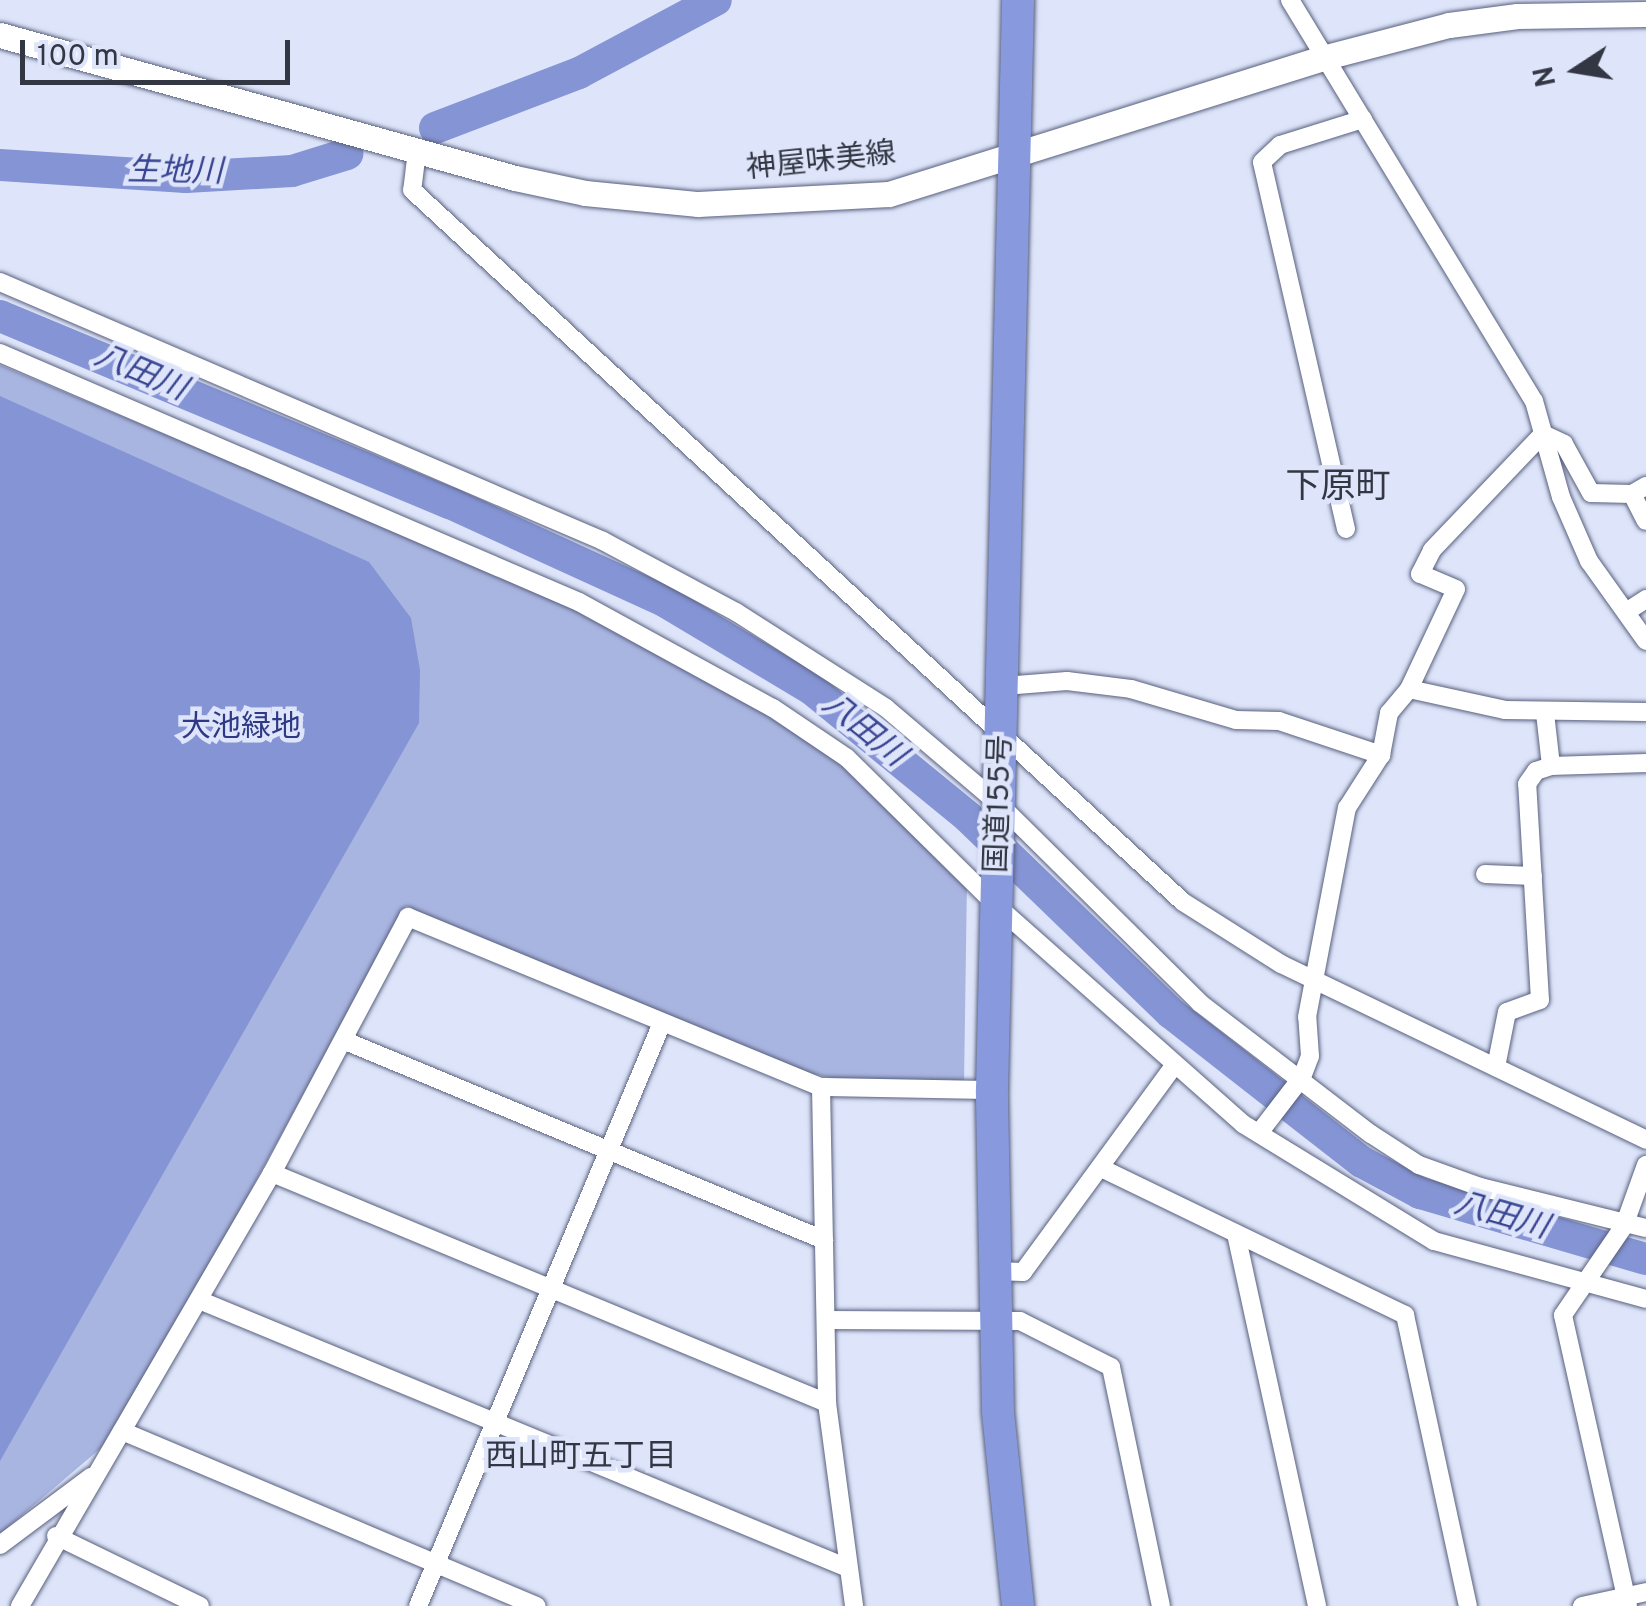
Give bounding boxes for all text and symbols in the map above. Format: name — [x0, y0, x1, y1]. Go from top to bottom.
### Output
scale bar — [25, 20, 295, 82]
north arrow — [1526, 20, 1626, 120]
text: 100 m — [37, 39, 119, 76]
text: N — [1527, 63, 1566, 90]
street label: 神屋味美線 — [745, 137, 897, 189]
water label: 生地川 — [127, 153, 223, 193]
water label: 八田川 — [88, 338, 192, 410]
district label: 下原町 — [1286, 467, 1390, 509]
water label: 八田川 — [814, 686, 912, 776]
park label: 大池緑地 — [181, 711, 301, 747]
street label: 国道155号 — [981, 734, 1021, 874]
water label: 八田川 — [1450, 1185, 1552, 1249]
district label: 西山町五丁目 — [485, 1439, 677, 1477]

